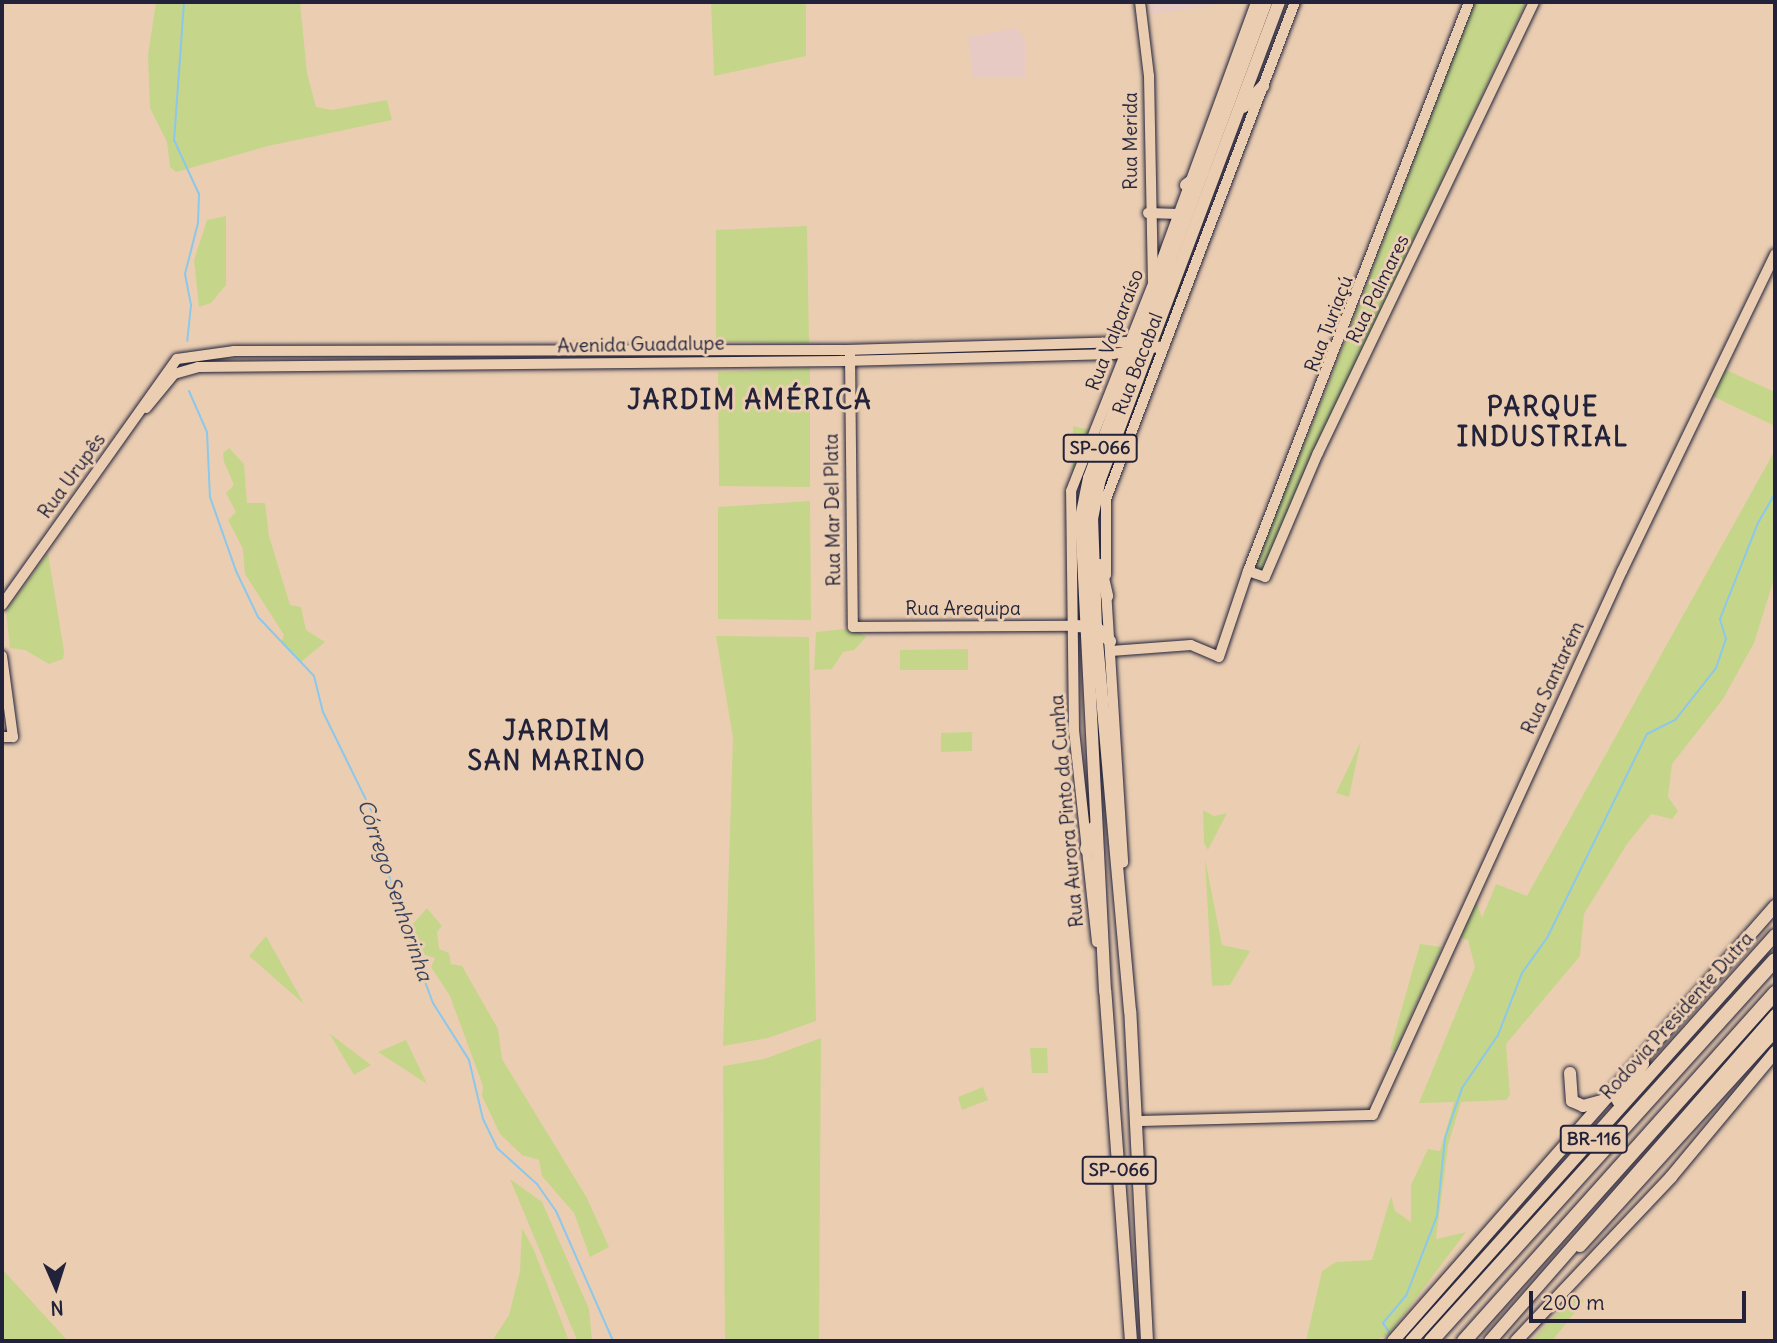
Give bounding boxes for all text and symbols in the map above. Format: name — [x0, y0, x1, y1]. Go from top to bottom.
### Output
street label: Rua Merida — [1120, 92, 1142, 190]
street label: Rua Palmares — [1342, 231, 1414, 347]
street label: Rua Valparaíso — [1081, 266, 1149, 394]
street label: Rua Turiaçú — [1300, 272, 1358, 376]
street label: Rua Bacabal — [1108, 310, 1168, 418]
street label: Avenida Guadalupe — [557, 332, 725, 358]
district label: JARDIM AMÉRICA — [629, 384, 871, 416]
district label: PARQUE INDUSTRIAL — [1458, 391, 1628, 452]
street label: Rua Urupês — [33, 429, 111, 523]
street label: Rua Mar Del Plata — [820, 433, 846, 587]
road number: SP-066 — [1062, 434, 1138, 462]
street label: Rua Arequipa — [905, 598, 1021, 620]
street label: Rua Santarém — [1517, 618, 1589, 738]
street label: Rua Aurora Pinto da Cunha — [1045, 694, 1089, 928]
district label: JARDIM SAN MARINO — [469, 715, 645, 776]
water label: Córrego Senhorinha — [352, 796, 438, 984]
street label: Rodovia Presidente Dutra — [1596, 928, 1758, 1104]
road number: BR-116 — [1559, 1124, 1629, 1154]
road number: SP-066 — [1080, 1156, 1158, 1184]
north arrow — [21, 1252, 91, 1322]
scale bar — [1532, 1276, 1749, 1320]
text: 200 m — [1542, 1289, 1605, 1316]
text: N — [50, 1296, 64, 1320]

